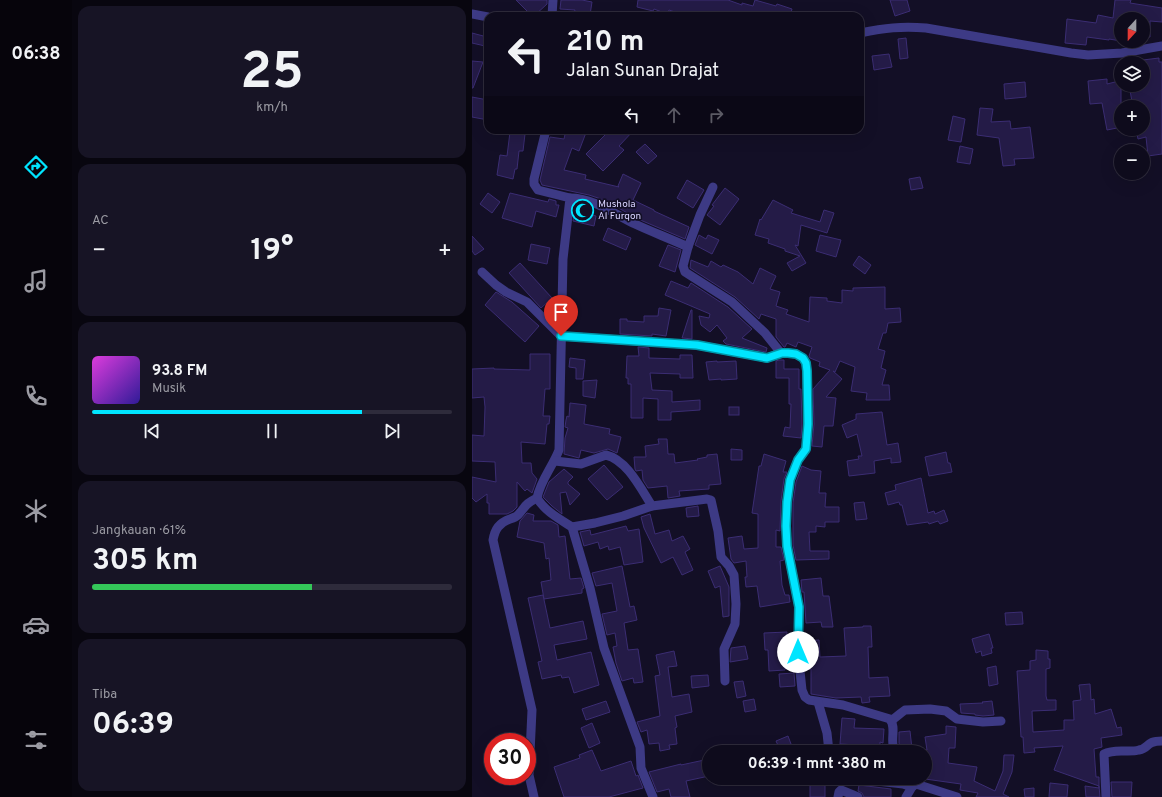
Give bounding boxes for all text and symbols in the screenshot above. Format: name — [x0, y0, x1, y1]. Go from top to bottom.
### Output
north arrow — [1114, 12, 1150, 48]
map controls — [1114, 12, 1150, 180]
text: 210 m — [566, 25, 644, 61]
icon: left — [500, 28, 552, 80]
text: 25 — [240, 41, 304, 107]
text: 06:38 — [11, 43, 61, 66]
button: layers — [1114, 56, 1150, 92]
text: Jalan Sunan Drajat — [566, 60, 719, 83]
text: km/h — [256, 100, 288, 116]
button: + — [1114, 100, 1150, 136]
icon: left — [621, 104, 643, 126]
icon: ahead — [663, 104, 685, 126]
icon: right — [705, 104, 727, 126]
button: − — [1114, 144, 1150, 180]
icon: directions — [22, 153, 50, 181]
mosque icon: Mushola Al Furqon — [569, 197, 595, 223]
place label: Mushola Al Furqon — [598, 198, 641, 223]
text: AC — [92, 213, 109, 229]
text: 19° — [251, 233, 293, 270]
text: − — [92, 238, 106, 265]
text: + — [438, 238, 452, 265]
icon: music — [22, 267, 50, 295]
pin — [544, 295, 578, 336]
icon: arrive — [550, 301, 572, 323]
text: 93.8 FM — [152, 362, 207, 381]
text: Musik — [152, 381, 186, 397]
icon: phone — [22, 382, 50, 410]
icon: previous — [141, 420, 163, 442]
icon: pause — [261, 420, 283, 442]
icon: next — [381, 420, 403, 442]
icon: climate — [22, 497, 50, 525]
text: Jangkauan · 61% — [92, 523, 186, 539]
text: 305 km — [92, 543, 198, 580]
icon: car — [22, 611, 50, 639]
position arrow — [777, 631, 819, 673]
text: Tiba — [92, 687, 117, 703]
text: 06:39 — [92, 707, 174, 744]
icon: filters — [22, 726, 50, 754]
speed limit sign: 30 — [484, 733, 536, 785]
text: 06:39 · 1 mnt · 380 m — [748, 755, 886, 774]

